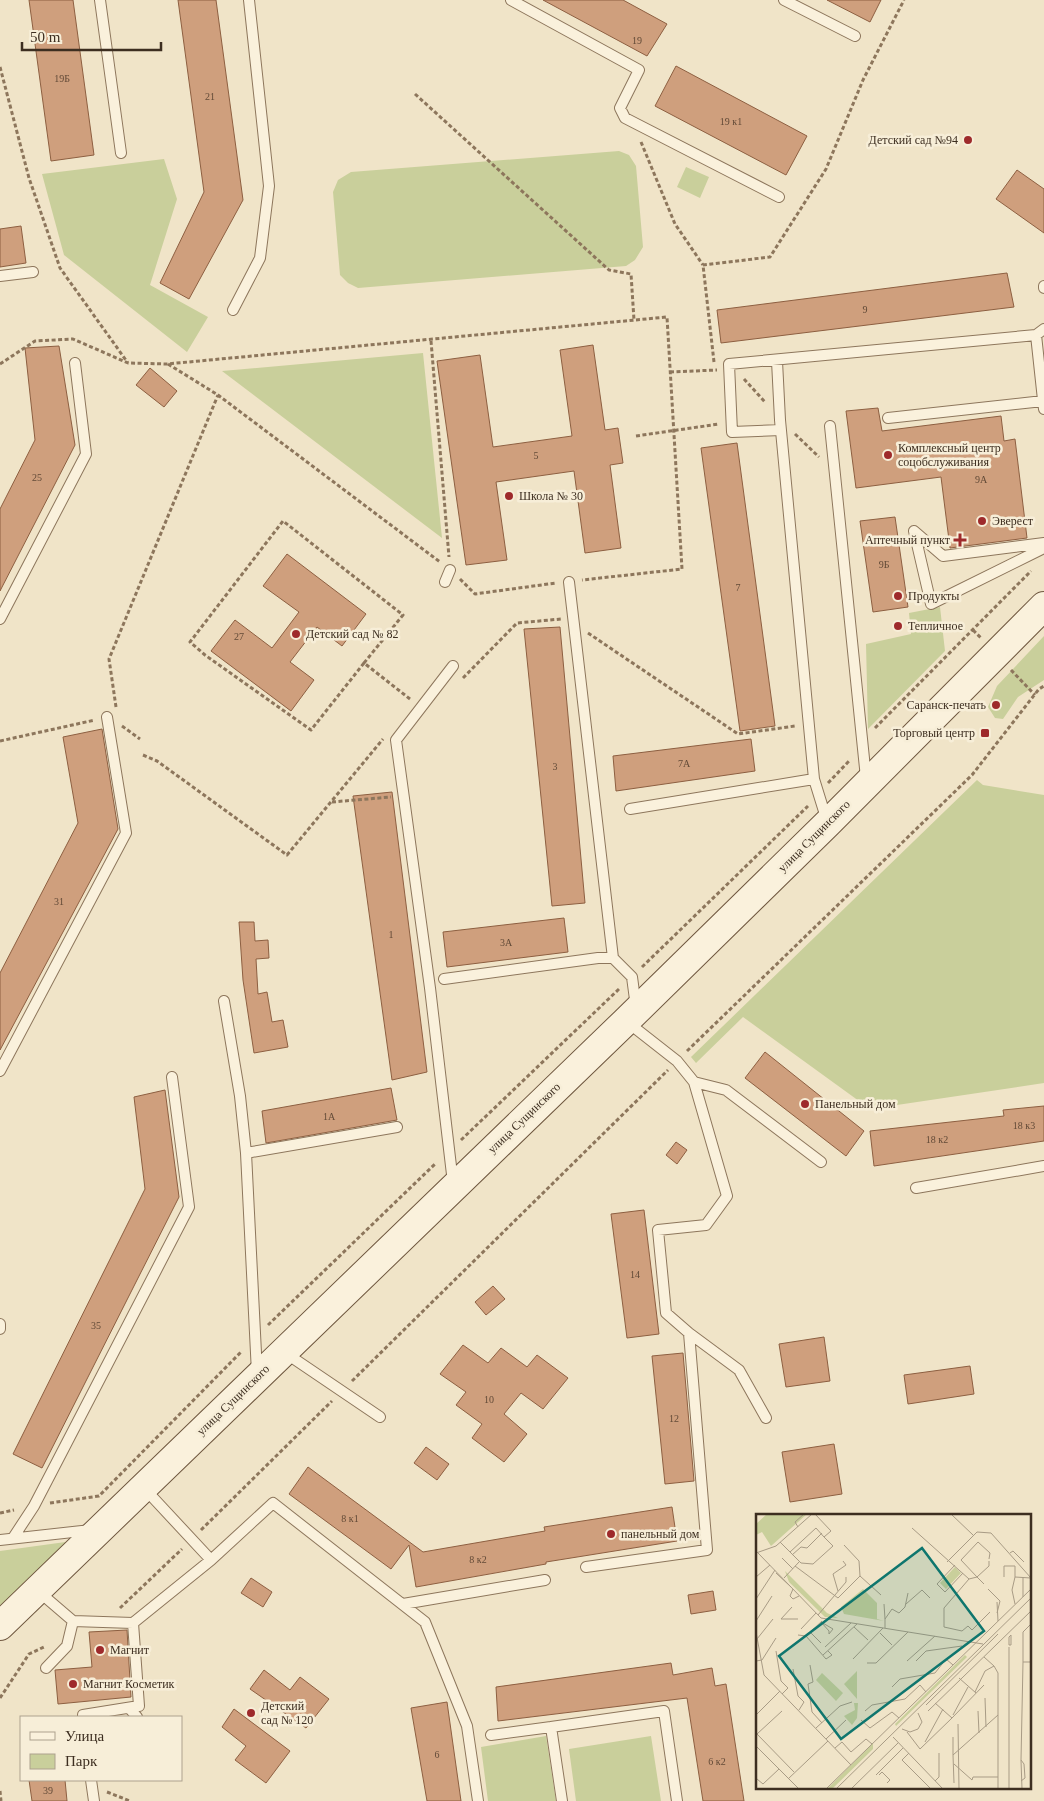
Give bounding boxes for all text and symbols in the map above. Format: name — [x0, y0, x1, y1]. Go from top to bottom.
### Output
scale bar — [22, 20, 161, 52]
text: 50 m — [30, 29, 61, 45]
house number: 19 — [632, 35, 642, 46]
house number: 19Б — [54, 73, 70, 84]
house number: 21 — [205, 91, 215, 102]
house number: 19 к1 — [720, 116, 742, 127]
place label: Детский сад №94 — [869, 133, 958, 147]
marker: Детский сад №94 — [962, 134, 974, 146]
house number: 9 — [863, 304, 868, 315]
place label: Комплексный центр соцобслуживания — [898, 441, 1001, 469]
marker: Комплексный центр соцобслуживания — [882, 449, 894, 461]
house number: 5 — [534, 450, 539, 461]
house number: 25 — [32, 472, 42, 483]
house number: 9А — [975, 474, 988, 485]
place label: Школа № 30 — [519, 489, 583, 503]
marker: Школа № 30 — [503, 490, 515, 502]
place label: Эверест — [992, 514, 1034, 528]
marker: Эверест — [976, 515, 988, 527]
place label: Аптечный пункт — [865, 533, 951, 547]
marker: Аптечный пункт — [954, 534, 966, 546]
house number: 9Б — [879, 559, 890, 570]
house number: 7 — [736, 582, 741, 593]
place label: Продукты — [908, 589, 959, 603]
marker: Продукты — [892, 590, 904, 602]
place label: Тепличное — [908, 619, 963, 633]
marker: Тепличное — [892, 620, 904, 632]
place label: Детский сад № 82 — [306, 627, 398, 641]
marker: Детский сад № 82 — [290, 628, 302, 640]
house number: 27 — [234, 631, 244, 642]
place label: Саранск-печать — [907, 698, 987, 712]
marker: Саранск-печать — [990, 699, 1002, 711]
place label: Торговый центр — [893, 726, 975, 740]
marker: Торговый центр — [979, 727, 991, 739]
house number: 7А — [678, 758, 691, 769]
house number: 3 — [553, 761, 558, 772]
street label: улица Сущинского — [775, 797, 853, 875]
house number: 31 — [54, 896, 64, 907]
house number: 1 — [389, 929, 394, 940]
house number: 3А — [500, 937, 513, 948]
street label: улица Сущинского — [485, 1080, 563, 1156]
place label: Панельный дом — [815, 1097, 896, 1111]
marker: Панельный дом — [799, 1098, 811, 1110]
house number: 1А — [323, 1111, 336, 1122]
house number: 18 к3 — [1013, 1120, 1035, 1131]
house number: 18 к2 — [926, 1134, 948, 1145]
house number: 14 — [630, 1269, 640, 1280]
house number: 35 — [91, 1320, 101, 1331]
street label: улица Сущинского — [194, 1362, 272, 1438]
house number: 10 — [484, 1394, 494, 1405]
house number: 12 — [669, 1413, 679, 1424]
house number: 8 к1 — [341, 1513, 359, 1524]
inset map — [756, 1514, 1032, 1788]
place label: панельный дом — [621, 1527, 700, 1541]
marker: панельный дом — [605, 1528, 617, 1540]
house number: 8 к2 — [469, 1554, 487, 1565]
place label: Магнит — [110, 1643, 150, 1657]
marker: Магнит — [94, 1644, 106, 1656]
place label: Магнит Косметик — [83, 1677, 175, 1691]
marker: Магнит Косметик — [67, 1678, 79, 1690]
place label: Детский сад № 120 — [261, 1699, 313, 1727]
marker: Детский сад № 120 — [245, 1707, 257, 1719]
legend — [20, 1716, 182, 1781]
text: Улица — [65, 1728, 104, 1744]
house number: 6 — [435, 1749, 440, 1760]
text: Парк — [65, 1753, 98, 1769]
house number: 6 к2 — [708, 1756, 726, 1767]
house number: 39 — [43, 1785, 53, 1796]

